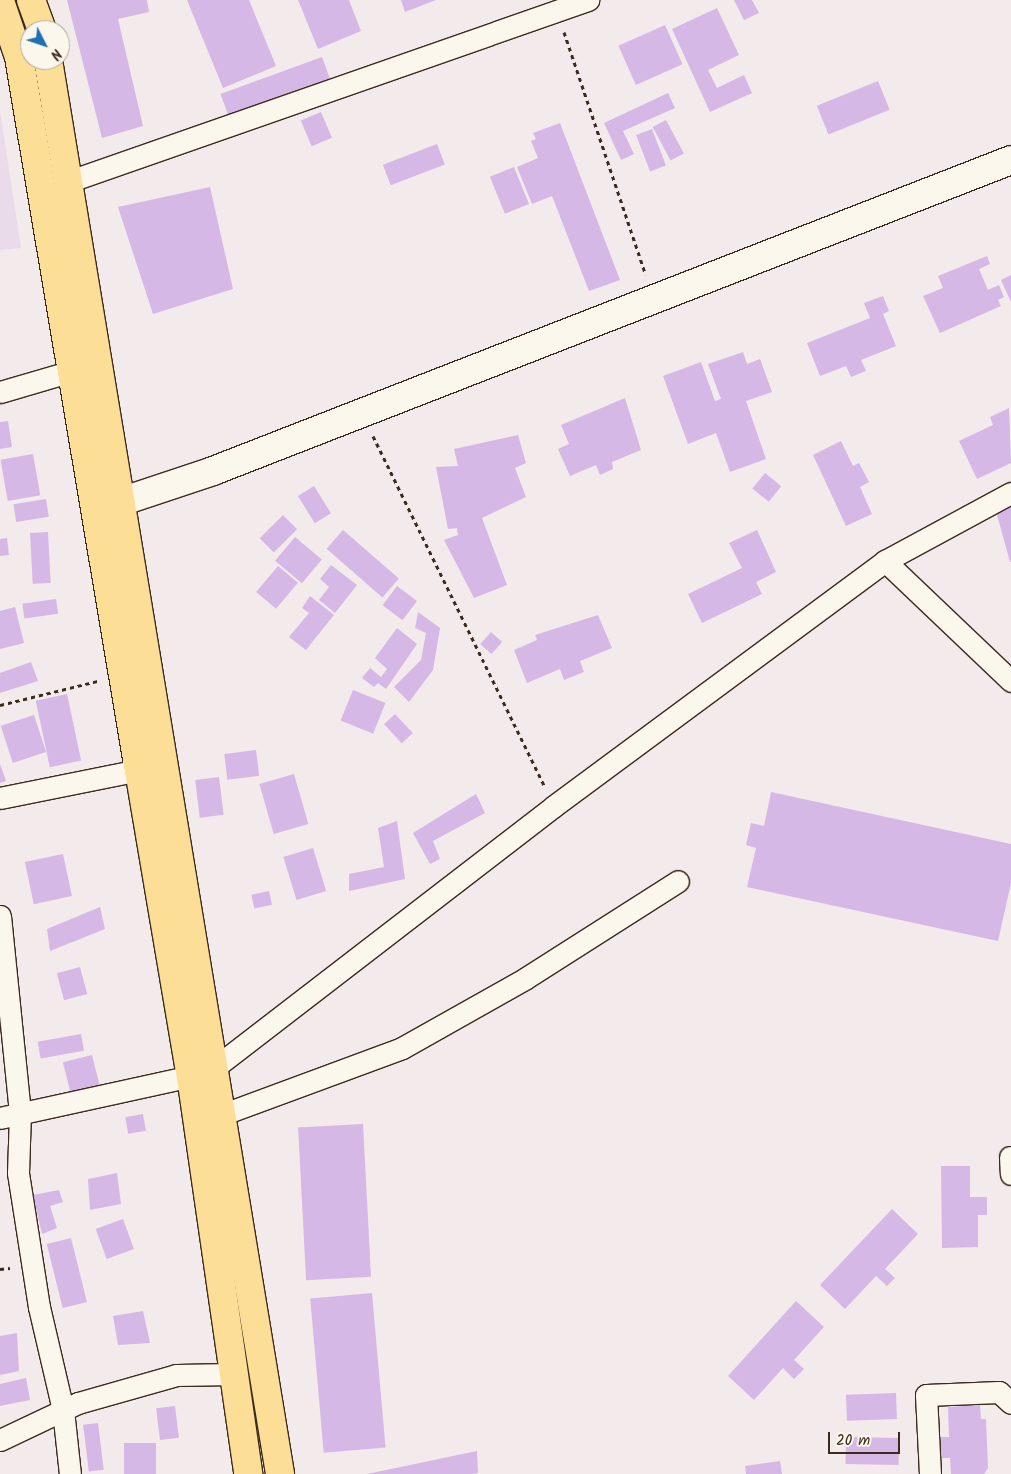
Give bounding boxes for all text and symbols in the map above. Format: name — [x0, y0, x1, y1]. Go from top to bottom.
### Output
north arrow — [20, 20, 70, 70]
text: N — [44, 44, 67, 65]
scale bar — [831, 1422, 904, 1454]
text: 20 m — [836, 1429, 870, 1453]

